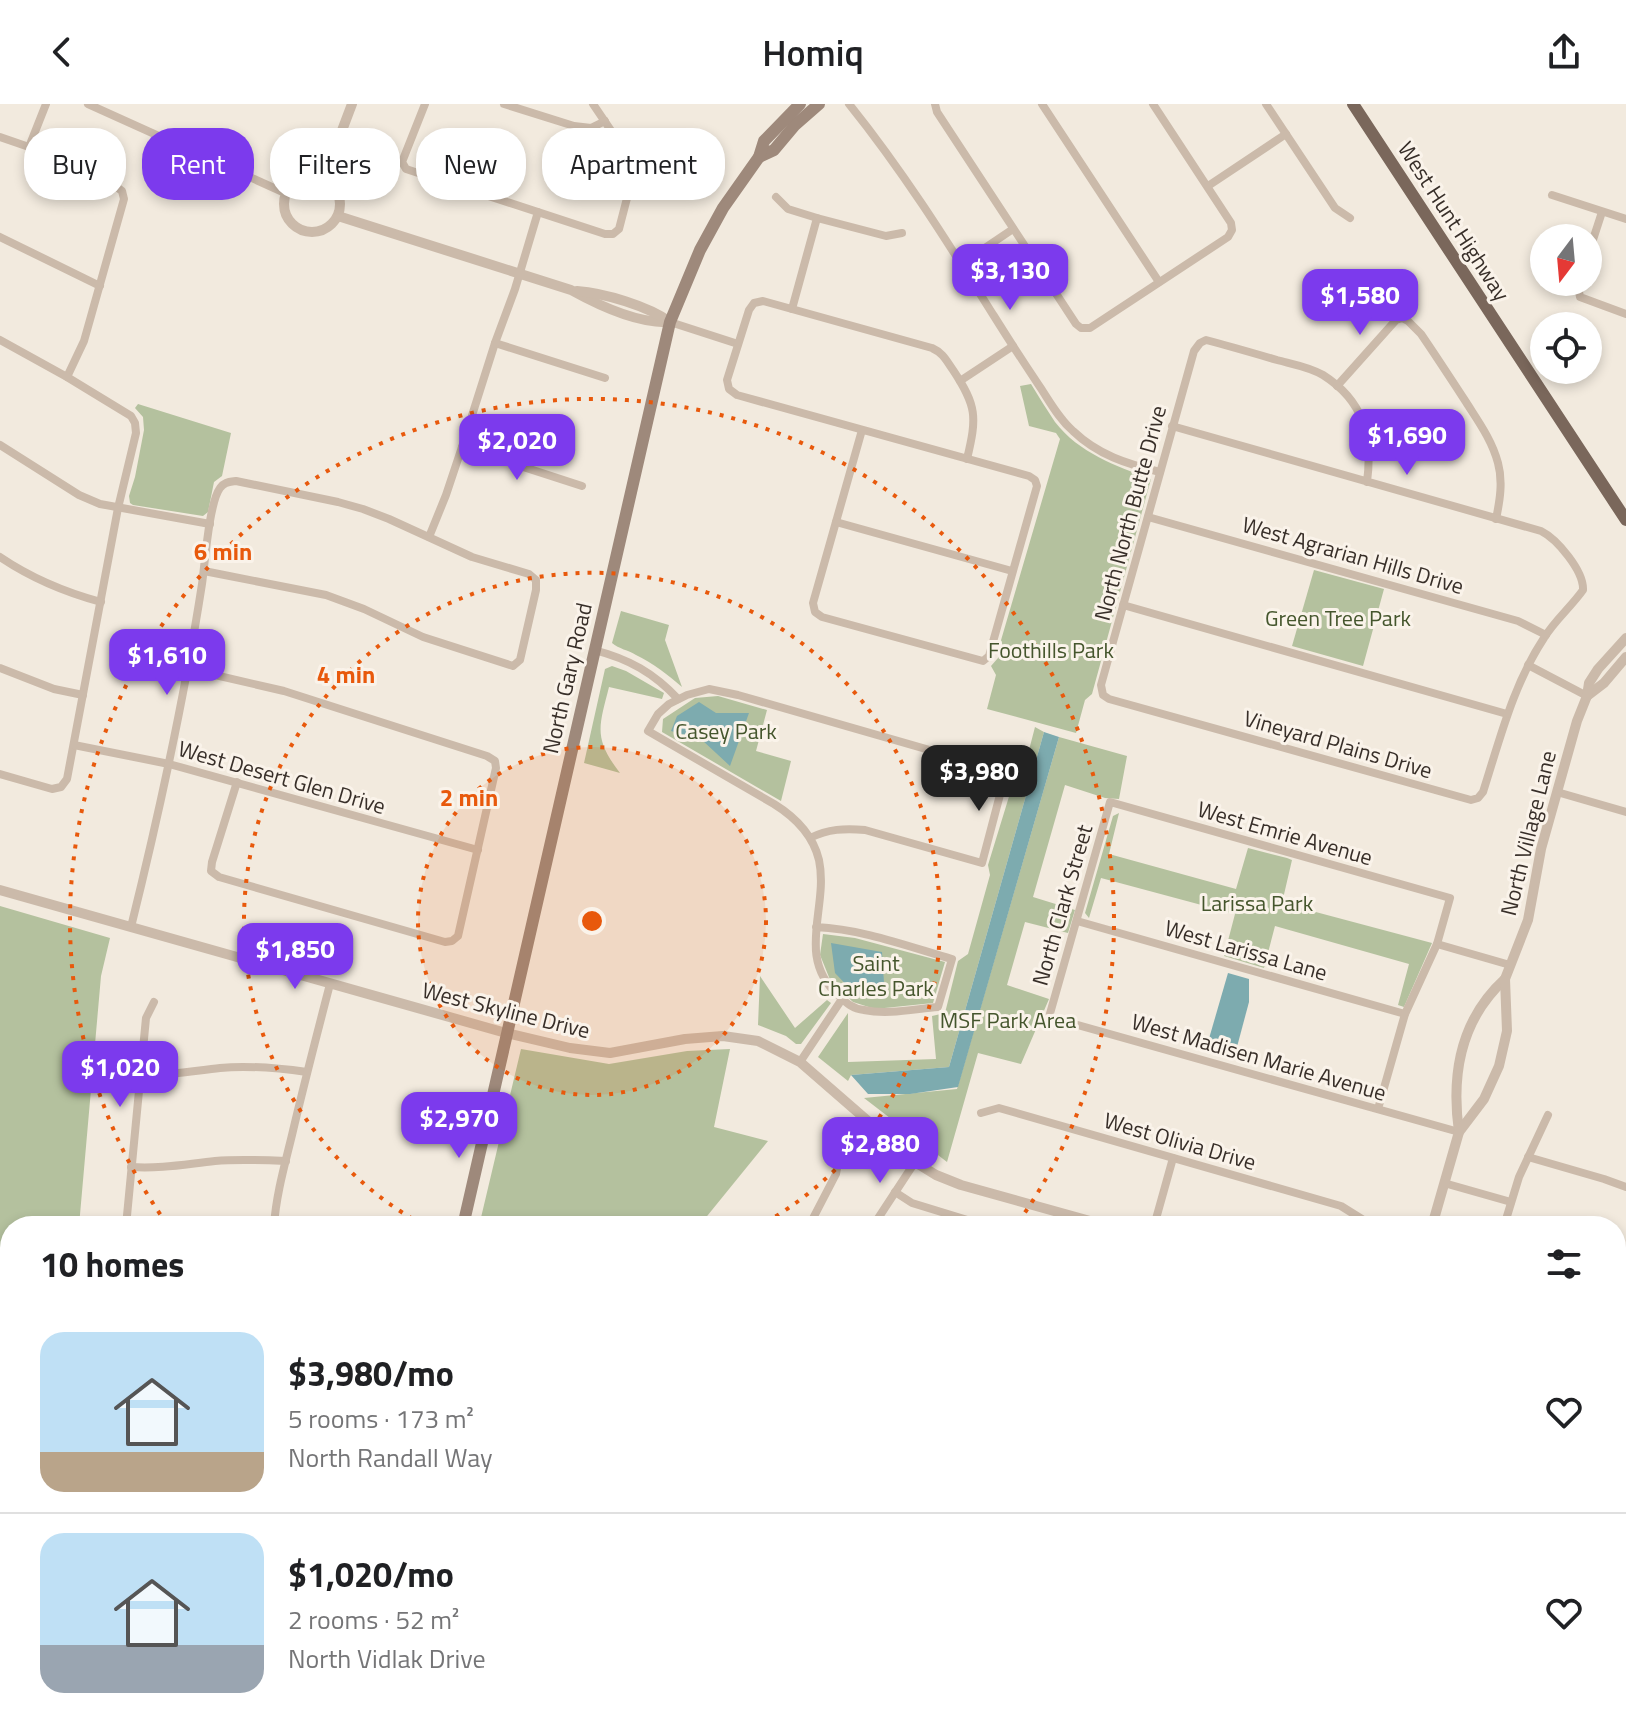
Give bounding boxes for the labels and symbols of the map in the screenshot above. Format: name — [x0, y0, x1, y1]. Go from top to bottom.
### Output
street label: West Hunt Highway — [1389, 134, 1519, 308]
north arrow — [1530, 224, 1602, 296]
pin: $3,130 — [945, 244, 1075, 312]
pin: $1,580 — [1295, 269, 1425, 337]
street label: North North Butte Drive — [1085, 402, 1175, 624]
pin: $1,690 — [1342, 409, 1472, 477]
pin: $2,020 — [452, 414, 582, 482]
street label: West Agrarian Hills Drive — [1238, 507, 1468, 603]
text: 6 min — [194, 533, 252, 569]
street label: North Gary Road — [533, 599, 601, 757]
park label: Green Tree Park — [1265, 601, 1411, 635]
pin: $1,610 — [102, 629, 232, 697]
park label: Foothills Park — [988, 633, 1114, 667]
text: 4 min — [317, 656, 375, 692]
street label: Vineyard Plains Drive — [1240, 701, 1436, 787]
park label: Casey Park — [675, 714, 777, 748]
street label: West Desert Glen Drive — [174, 731, 390, 823]
pin: $3,980 — [914, 745, 1044, 813]
street label: North Village Lane — [1491, 747, 1565, 919]
text: 2 min — [440, 779, 498, 815]
street label: West Emrie Avenue — [1193, 792, 1377, 874]
street label: North Clark Street — [1023, 820, 1101, 990]
park label: Larissa Park — [1201, 886, 1314, 920]
centre of rings — [578, 907, 606, 935]
street label: West Larissa Lane — [1161, 911, 1331, 989]
pin: $1,850 — [230, 923, 360, 991]
park label: Saint Charles Park — [818, 946, 934, 1005]
street label: West Skyline Drive — [419, 973, 593, 1047]
park label: MSF Park Area — [940, 1003, 1076, 1037]
street label: West Madisen Marie Avenue — [1128, 1004, 1390, 1110]
pin: $1,020 — [55, 1041, 185, 1109]
pin: $2,970 — [394, 1092, 524, 1160]
street label: West Olivia Drive — [1100, 1103, 1260, 1179]
pin: $2,880 — [815, 1117, 945, 1185]

